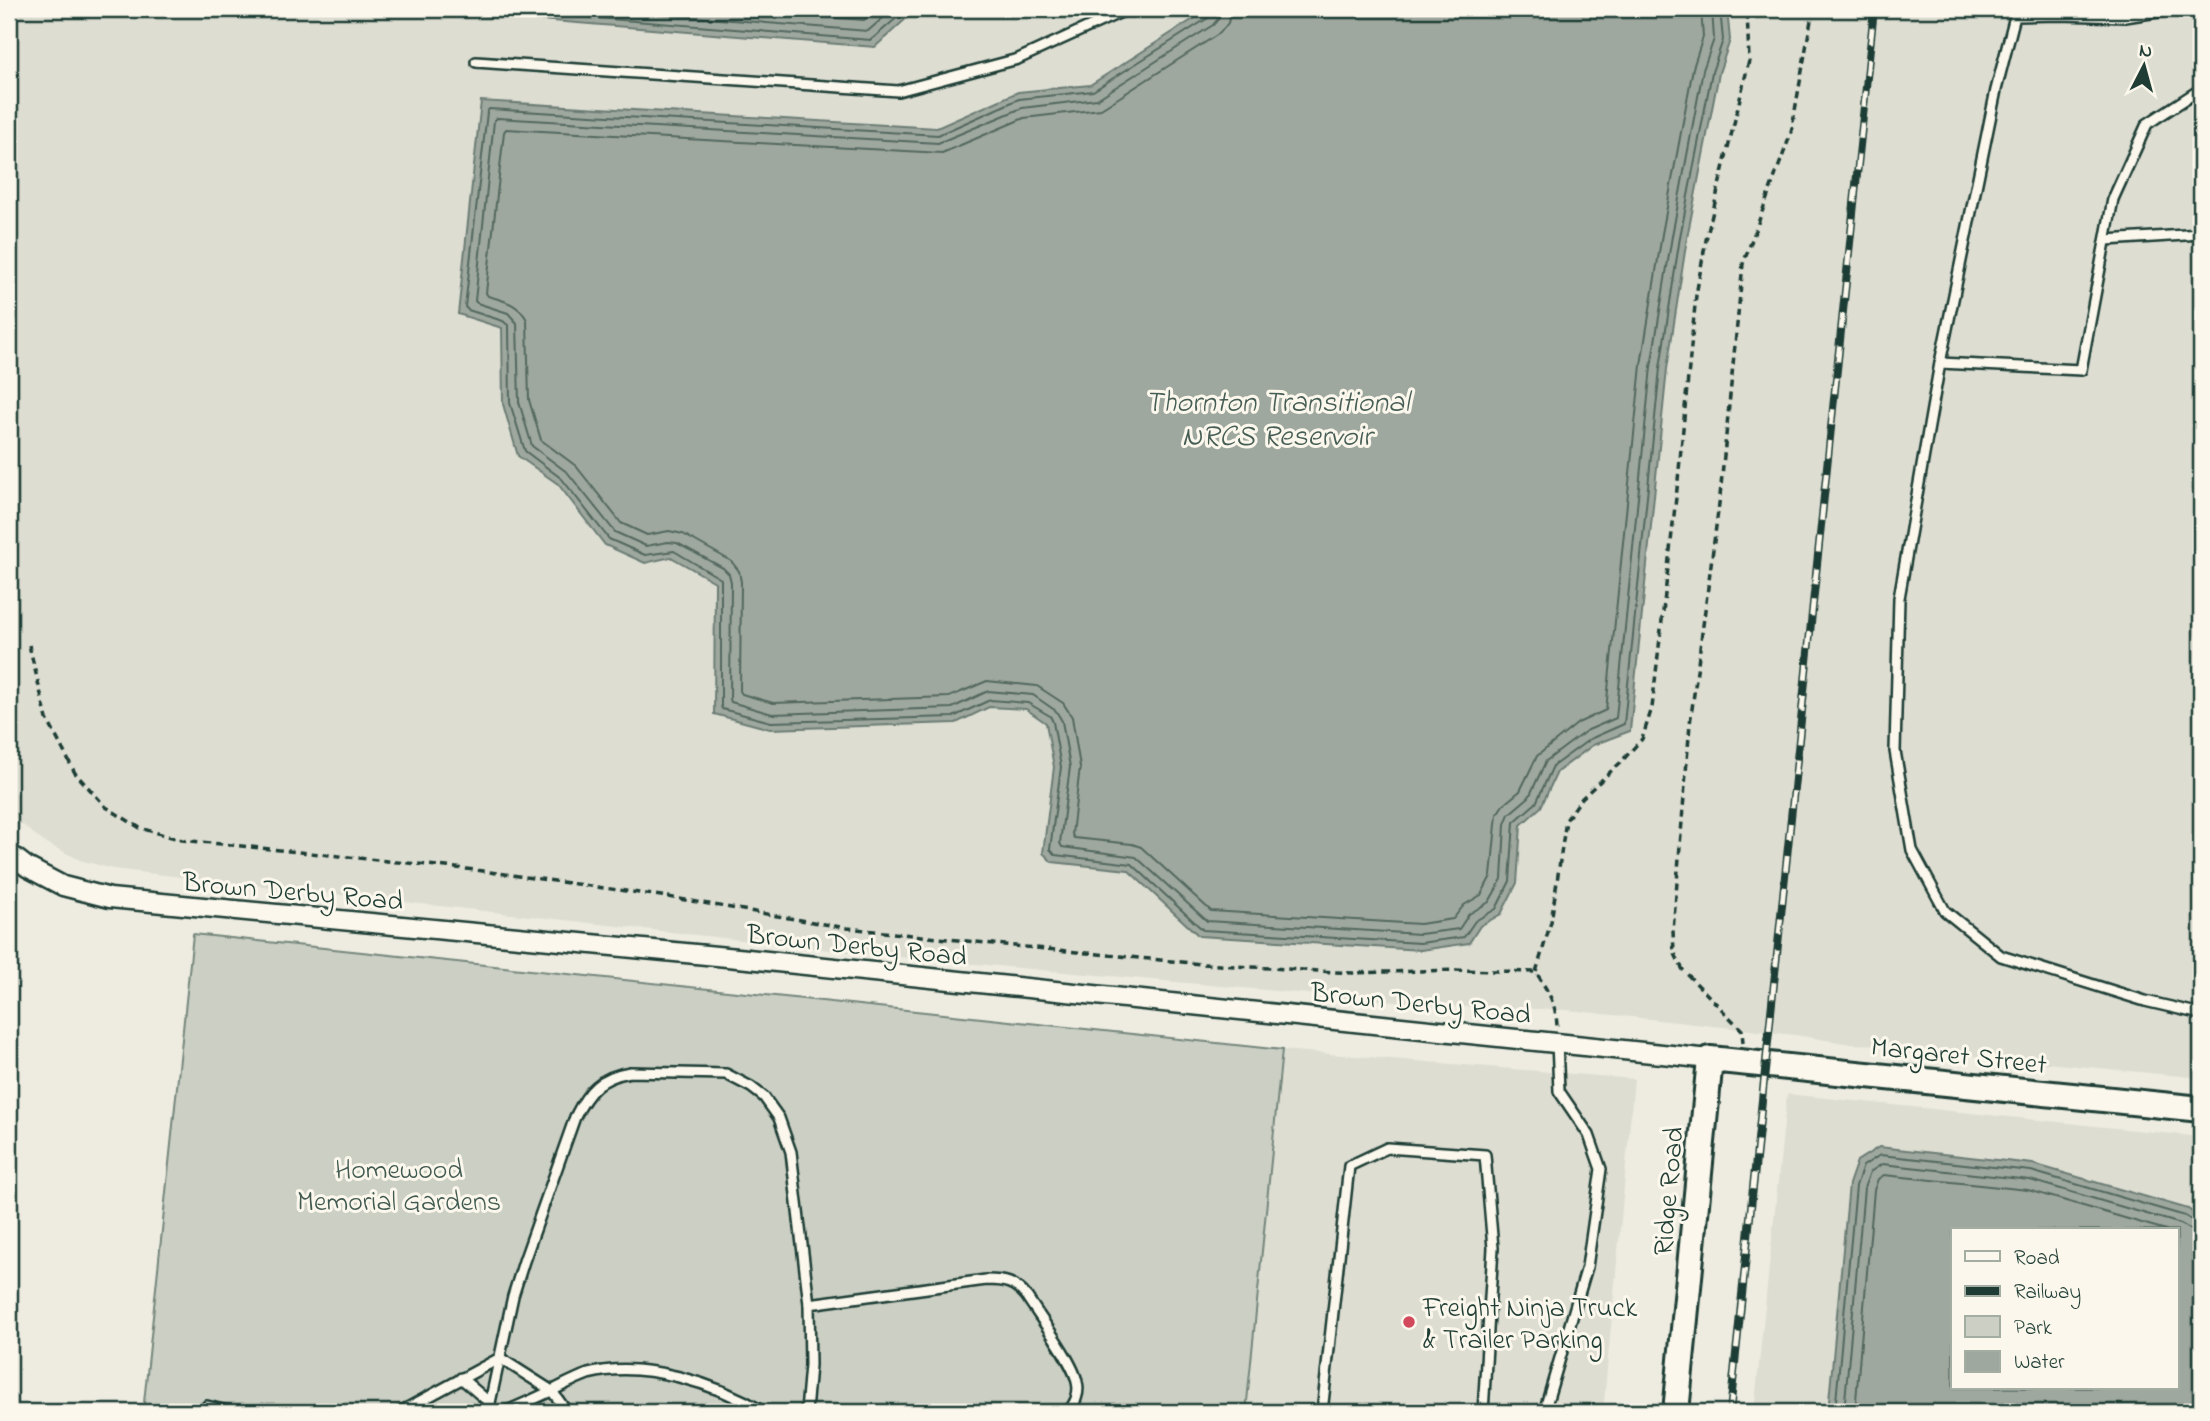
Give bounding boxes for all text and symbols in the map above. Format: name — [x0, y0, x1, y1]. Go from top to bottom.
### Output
north arrow — [2108, 32, 2178, 102]
text: N — [2138, 37, 2153, 66]
water label: Thornton Transitional NRCS Reservoir — [1145, 382, 1413, 460]
street label: Brown Derby Road — [180, 863, 405, 924]
street label: Brown Derby Road — [743, 915, 969, 979]
street label: Brown Derby Road — [1307, 973, 1533, 1037]
street label: Margaret Street — [1869, 1028, 2049, 1087]
street label: Ridge Road — [1644, 1125, 1697, 1258]
park label: Homewood Memorial Gardens — [297, 1151, 501, 1224]
legend — [1951, 1228, 2178, 1390]
text: Road — [2014, 1244, 2060, 1274]
text: Railway — [2014, 1278, 2081, 1310]
place label: Freight Ninja Truck & Trailer Parking — [1422, 1289, 1638, 1362]
marker: Freight Ninja Truck & Trailer Parking — [1401, 1314, 1417, 1330]
text: Park — [2014, 1314, 2053, 1344]
text: Water — [2014, 1348, 2065, 1378]

